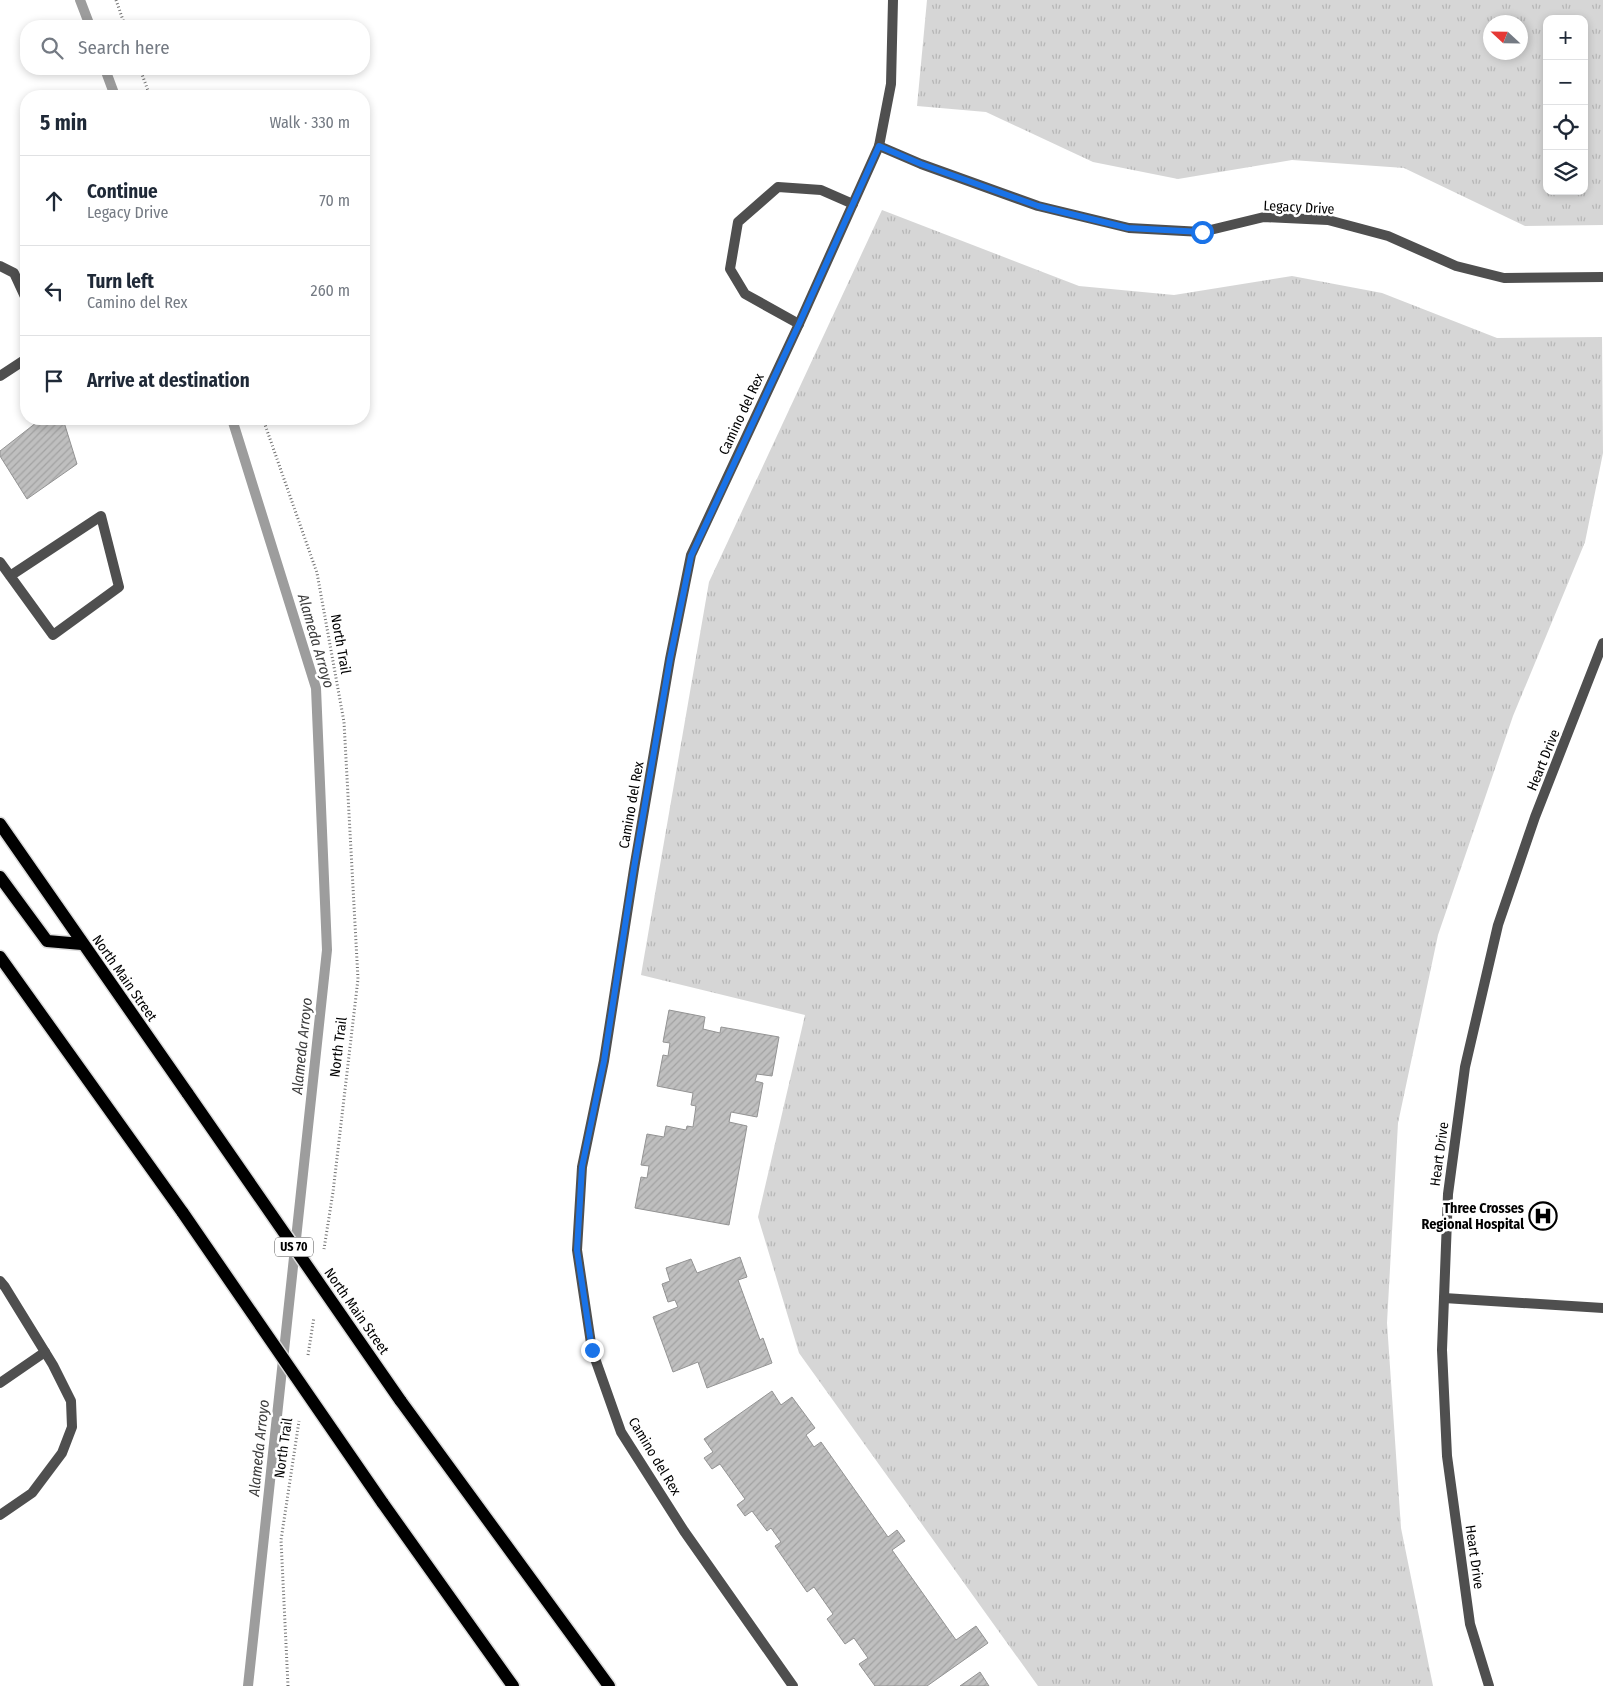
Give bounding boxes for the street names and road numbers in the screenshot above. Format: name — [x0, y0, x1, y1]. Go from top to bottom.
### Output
street label: Legacy Drive — [1263, 197, 1335, 218]
street label: Camino del Rex — [715, 370, 768, 458]
street label: North Trail — [327, 613, 354, 676]
street label: Heart Drive — [1523, 727, 1563, 793]
street label: Camino del Rex — [615, 759, 648, 850]
street label: North Main Street — [89, 932, 161, 1025]
street label: North Trail — [326, 1016, 351, 1078]
street label: Heart Drive — [1427, 1121, 1452, 1187]
road number: US 70 — [275, 1238, 313, 1256]
street label: North Main Street — [321, 1265, 393, 1358]
street label: Camino del Rex — [625, 1414, 685, 1499]
street label: North Trail — [271, 1417, 296, 1479]
street label: Heart Drive — [1462, 1524, 1487, 1590]

